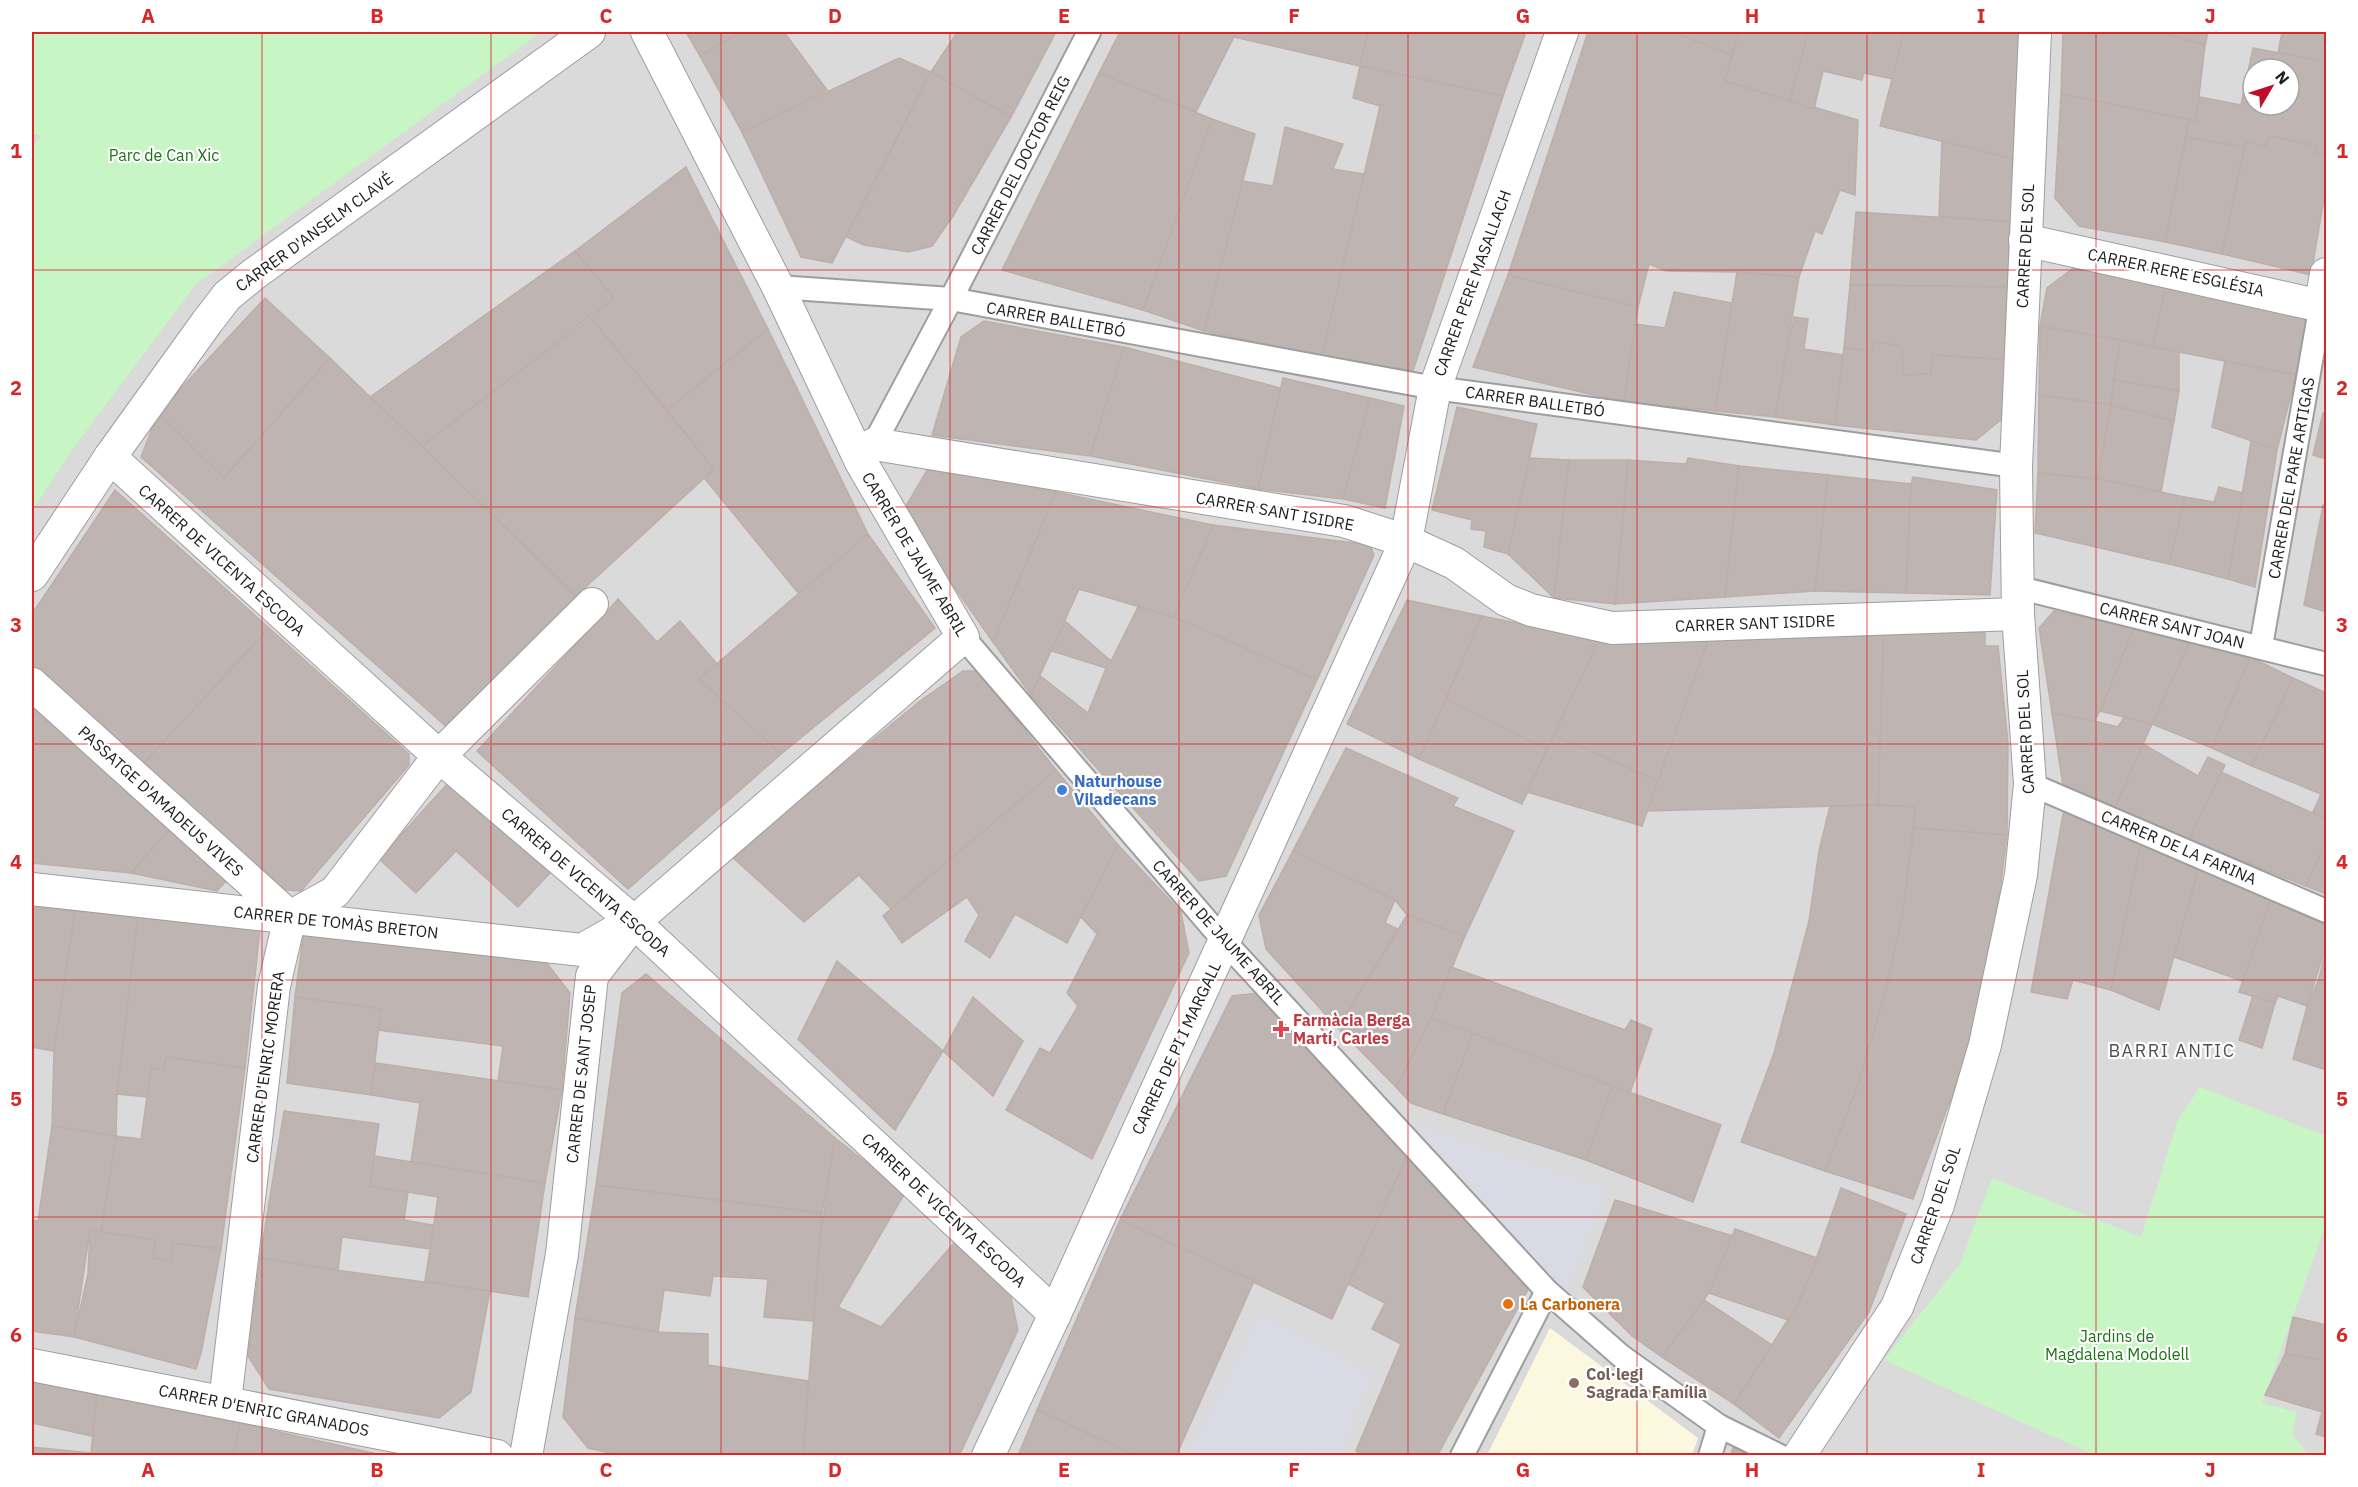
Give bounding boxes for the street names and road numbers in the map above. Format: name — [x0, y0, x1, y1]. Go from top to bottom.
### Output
street label: CARRER DEL DOCTOR REIG — [966, 72, 1074, 258]
street label: CARRER D'ANSELM CLAVÉ — [231, 167, 397, 296]
street label: CARRER DEL SOL — [2012, 183, 2038, 309]
street label: CARRER PERE MASALLACH — [1429, 187, 1515, 379]
street label: CARRER RERE ESGLÉSIA — [2086, 243, 2266, 300]
street label: CARRER BALLETBÓ — [985, 296, 1127, 341]
street label: CARRER DEL PARE ARTIGAS — [2263, 375, 2319, 581]
street label: CARRER BALLETBÓ — [1464, 380, 1606, 421]
street label: CARRER DE JAUME ABRIL — [858, 468, 972, 640]
street label: CARRER DE VICENTA ESCODA — [135, 480, 309, 640]
street label: CARRER SANT ISIDRE — [1194, 487, 1356, 535]
street label: CARRER SANT JOAN — [2097, 597, 2247, 653]
street label: CARRER SANT ISIDRE — [1675, 610, 1835, 636]
street label: CARRER DEL SOL — [2012, 669, 2038, 795]
street label: PASSATGE D'AMADEUS VIVES — [74, 721, 248, 881]
street label: CARRER DE VICENTA ESCODA — [497, 803, 675, 961]
street label: CARRER DE LA FARINA — [2098, 805, 2260, 889]
street label: CARRER DE JAUME ABRIL — [1149, 855, 1289, 1009]
street label: CARRER DE TOMÀS BRETON — [233, 900, 440, 943]
street label: CARRER DE PI I MARGALL — [1127, 958, 1225, 1138]
street label: CARRER D'ENRIC MORERA — [242, 970, 288, 1164]
street label: CARRER DE SANT JOSEP — [562, 983, 600, 1164]
street label: CARRER DE VICENTA ESCODA — [858, 1129, 1030, 1291]
street label: CARRER DEL SOL — [1905, 1143, 1965, 1267]
street label: CARRER D'ENRIC GRANADOS — [157, 1380, 371, 1440]

